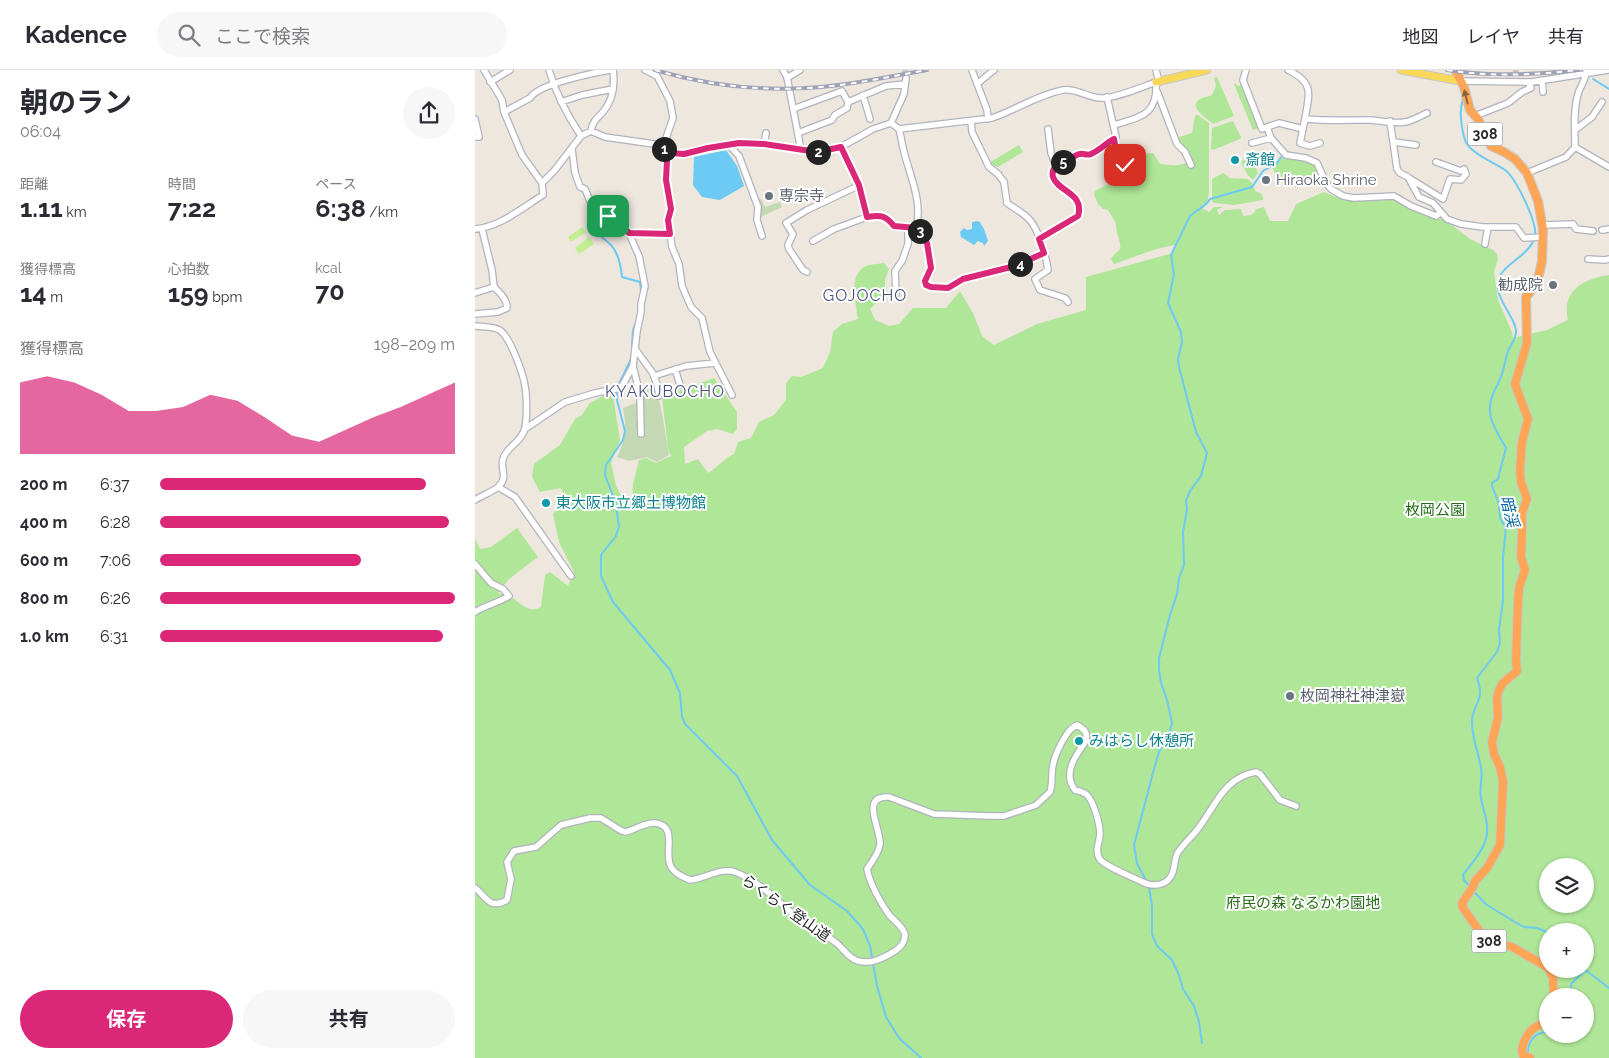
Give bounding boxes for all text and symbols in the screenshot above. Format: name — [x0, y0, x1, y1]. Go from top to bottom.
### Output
search box — [157, 12, 507, 57]
text: Kadence — [25, 20, 127, 49]
icon: search — [175, 21, 203, 49]
text: ここで検索 — [215, 25, 310, 47]
text: 地図 — [1403, 26, 1439, 47]
text: レイヤ — [1467, 26, 1520, 47]
text: 共有 — [1548, 26, 1584, 47]
text: 朝のラン — [20, 86, 132, 119]
button: share — [403, 87, 455, 139]
one-way arrow — [1462, 90, 1470, 105]
text: 06:04 — [20, 122, 61, 141]
road number: 308 — [1467, 122, 1503, 146]
pin: 1 — [651, 136, 677, 162]
pin: 2 — [805, 140, 831, 164]
text: 1 — [661, 141, 668, 157]
text: 2 — [815, 144, 822, 160]
pin — [1104, 144, 1146, 186]
pin: 5 — [1051, 150, 1075, 174]
icon: check — [1111, 151, 1139, 179]
place label: 斎館 — [1245, 151, 1275, 169]
text: 5 — [1060, 154, 1067, 170]
marker: 斎館 — [1229, 154, 1241, 166]
place label: Hiraoka Shrine — [1276, 171, 1377, 189]
marker: Hiraoka Shrine — [1260, 174, 1272, 186]
text: 距離 — [20, 176, 48, 192]
text: 時間 — [168, 176, 196, 192]
text: ペース — [315, 176, 357, 192]
place label: 専宗寺 — [779, 187, 824, 205]
marker: 専宗寺 — [763, 190, 775, 202]
text: 1.11 — [20, 193, 63, 223]
text: 7:22 — [168, 193, 216, 223]
text: 6:38 — [315, 193, 366, 223]
pin — [587, 195, 629, 237]
icon: arrive — [594, 202, 622, 230]
text: km — [63, 204, 87, 220]
text: /km — [366, 204, 398, 220]
pin: 3 — [907, 218, 933, 244]
text: 3 — [917, 223, 924, 239]
pin: 4 — [1007, 252, 1033, 276]
text: 4 — [1017, 256, 1025, 272]
text: kcal — [315, 260, 342, 276]
text: 獲得標高 — [20, 261, 76, 277]
text: 心拍数 — [168, 261, 210, 277]
text: 70 — [315, 276, 345, 306]
place label: 勧成院 — [1498, 276, 1543, 294]
text: 14 — [20, 278, 47, 308]
text: 159 — [168, 278, 209, 308]
marker: 勧成院 — [1547, 279, 1559, 291]
district label: GOJOCHO — [823, 286, 907, 305]
text: m — [47, 289, 63, 305]
text: bpm — [209, 289, 242, 305]
text: 198–209 m — [374, 335, 455, 354]
text: 獲得標高 — [20, 339, 84, 358]
district label: KYAKUBOCHO — [605, 382, 725, 401]
text: 200 m — [20, 475, 67, 494]
text: 6:37 — [100, 475, 130, 494]
water label: 暗渓 — [1496, 493, 1523, 531]
place label: 東大阪市立郷土博物館 — [556, 494, 706, 512]
marker: 東大阪市立郷土博物館 — [540, 497, 552, 509]
park label: 枚岡公園 — [1405, 501, 1465, 519]
text: 400 m — [20, 513, 68, 532]
text: 6:28 — [100, 513, 130, 532]
text: 600 m — [20, 551, 68, 570]
text: 7:06 — [100, 551, 131, 570]
text: 800 m — [20, 589, 68, 608]
text: 6:26 — [100, 589, 131, 608]
text: 1.0 km — [20, 627, 69, 646]
text: 6:31 — [100, 627, 128, 646]
place label: 枚岡神社神津嶽 — [1300, 687, 1405, 705]
marker: 枚岡神社神津嶽 — [1284, 690, 1296, 702]
place label: みはらし休憩所 — [1089, 732, 1194, 750]
marker: みはらし休憩所 — [1073, 735, 1085, 747]
map controls — [1539, 858, 1594, 1043]
button: layers — [1539, 858, 1594, 913]
street label: らくらく登山道 — [738, 871, 834, 945]
park label: 府民の森 なるかわ園地 — [1226, 894, 1380, 912]
button: + — [1539, 923, 1594, 978]
road number: 308 — [1471, 929, 1507, 952]
button: − — [1539, 988, 1594, 1043]
button: 保存 — [20, 990, 233, 1048]
button: 共有 — [243, 990, 455, 1048]

